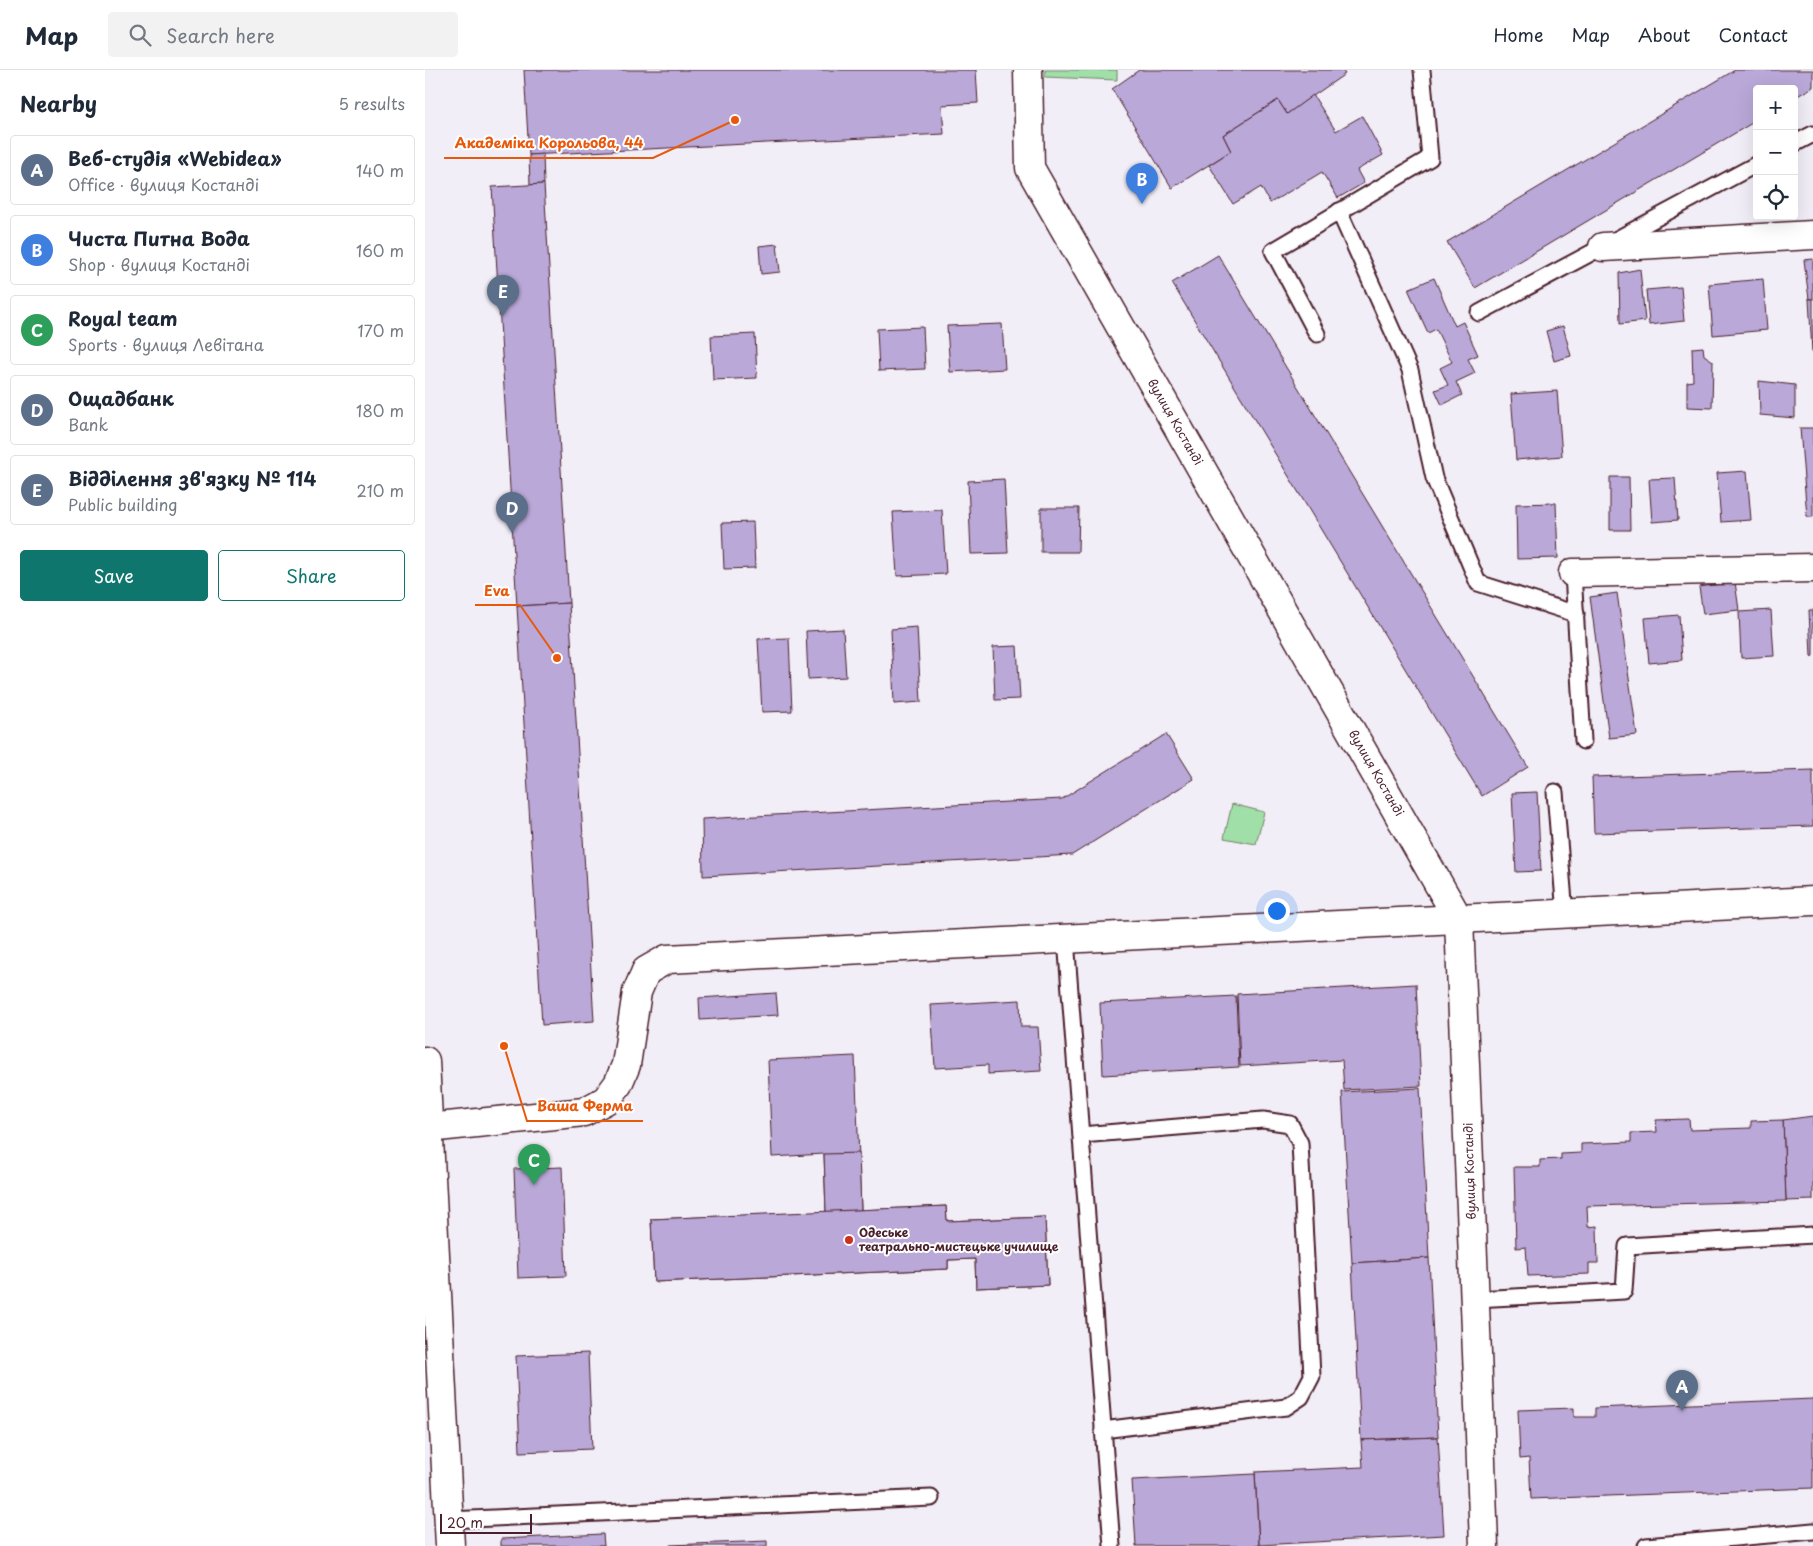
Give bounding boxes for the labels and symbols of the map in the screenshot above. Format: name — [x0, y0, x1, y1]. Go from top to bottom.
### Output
callout: Академіка Корольова, 44 — [444, 129, 653, 158]
text: Академіка Корольова, 44 — [455, 132, 644, 153]
pin: B — [1126, 163, 1158, 204]
pin: E — [487, 275, 519, 316]
street label: вулиця Костанді — [1144, 375, 1208, 468]
pin: D — [496, 492, 528, 533]
callout: Eva — [475, 576, 520, 605]
text: Eva — [484, 580, 510, 601]
street label: вулиця Костанді — [1345, 726, 1409, 819]
your location — [1264, 898, 1290, 924]
callout: Ваша Ферма — [527, 1092, 643, 1121]
text: Ваша Ферма — [537, 1095, 634, 1116]
street label: вулиця Костанді — [1458, 1122, 1480, 1220]
pin: C — [518, 1144, 550, 1185]
place label: Одеське театрально-мистецьке училище — [859, 1223, 1059, 1255]
marker: Одеське театрально-мистецьке училище — [843, 1234, 855, 1246]
pin: A — [1666, 1370, 1698, 1411]
scale bar — [440, 1511, 533, 1534]

